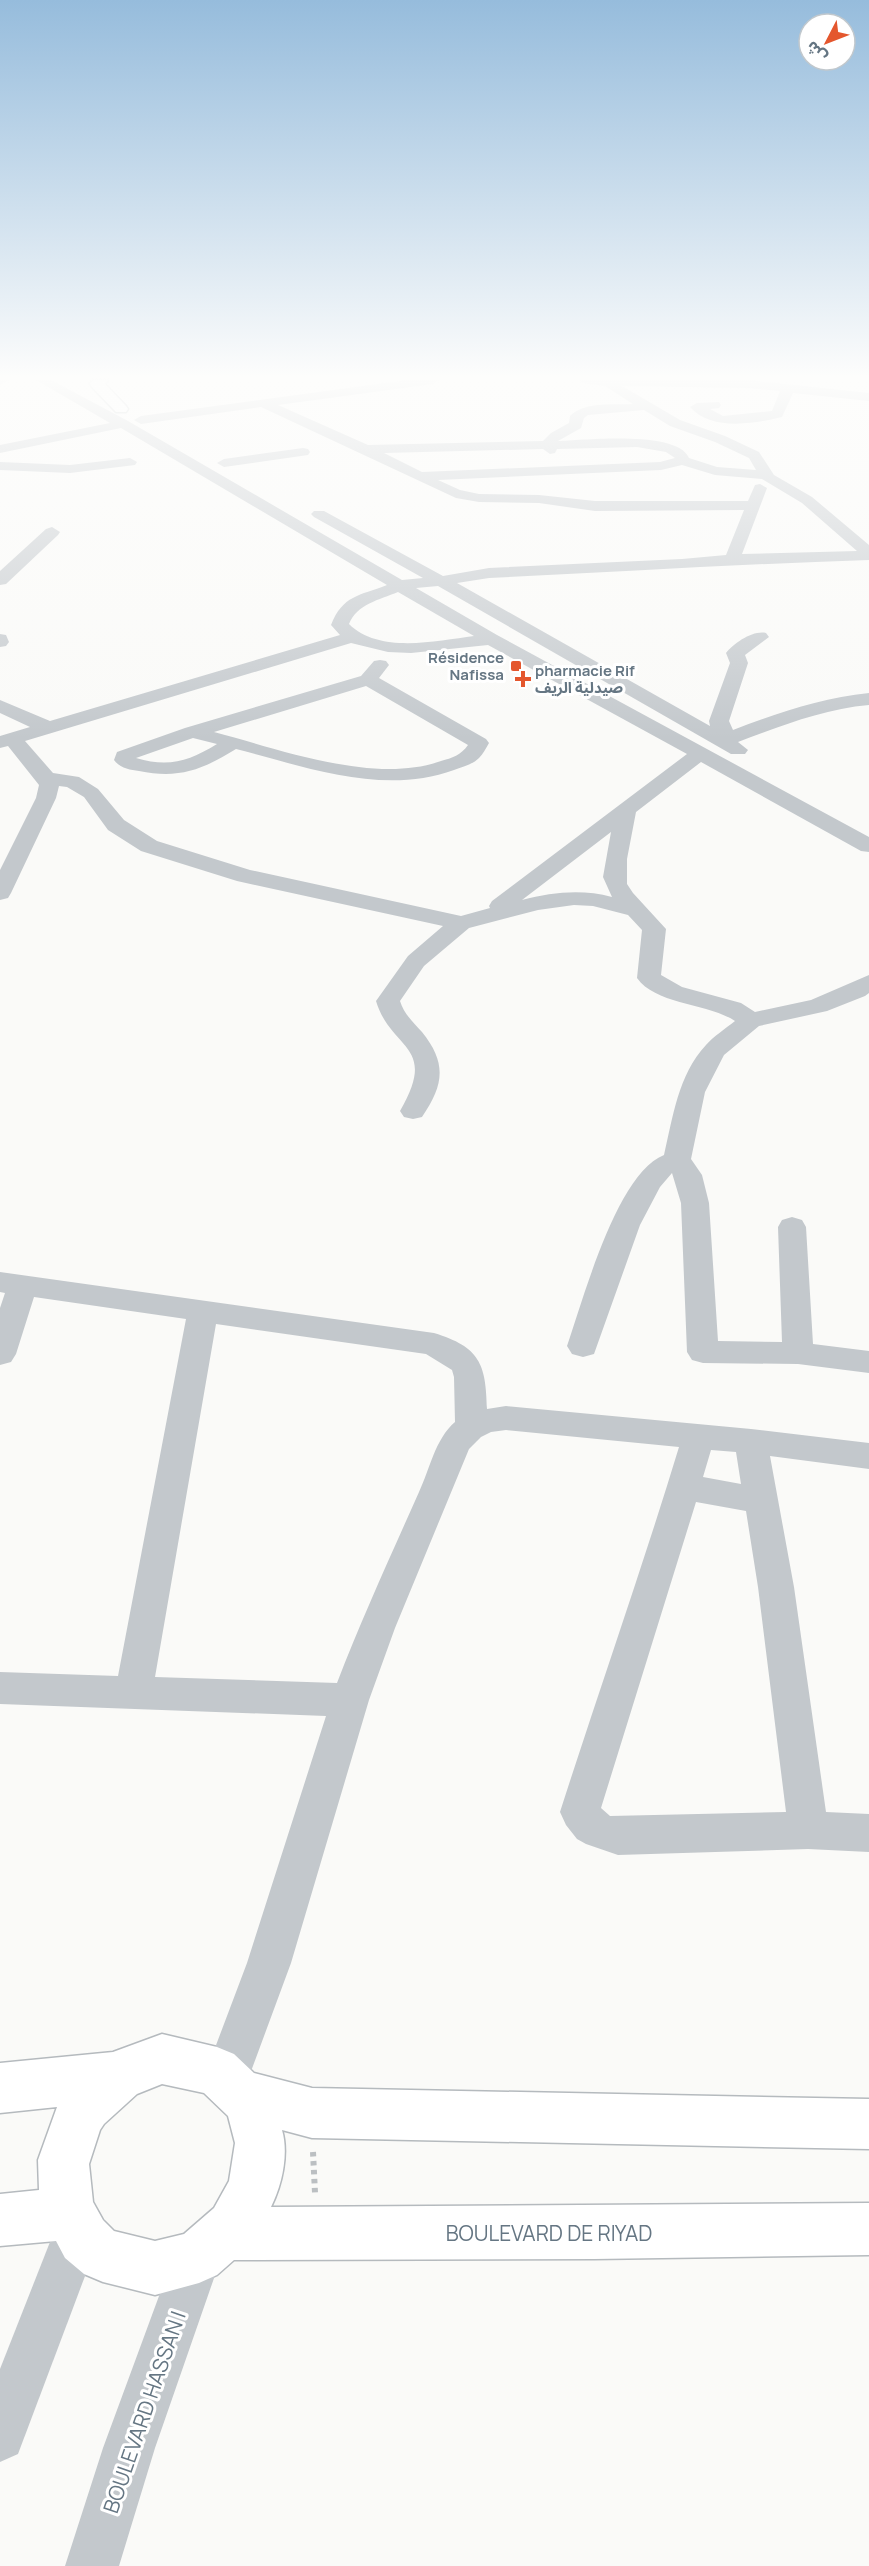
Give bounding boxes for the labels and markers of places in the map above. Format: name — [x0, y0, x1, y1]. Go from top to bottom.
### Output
place label: Résidence Nafissa — [428, 647, 504, 685]
marker: Résidence Nafissa — [509, 659, 523, 673]
place label: pharmacie Rif صيدلية الريف — [535, 660, 635, 698]
marker: pharmacie Rif صيدلية الريف — [516, 672, 530, 686]

